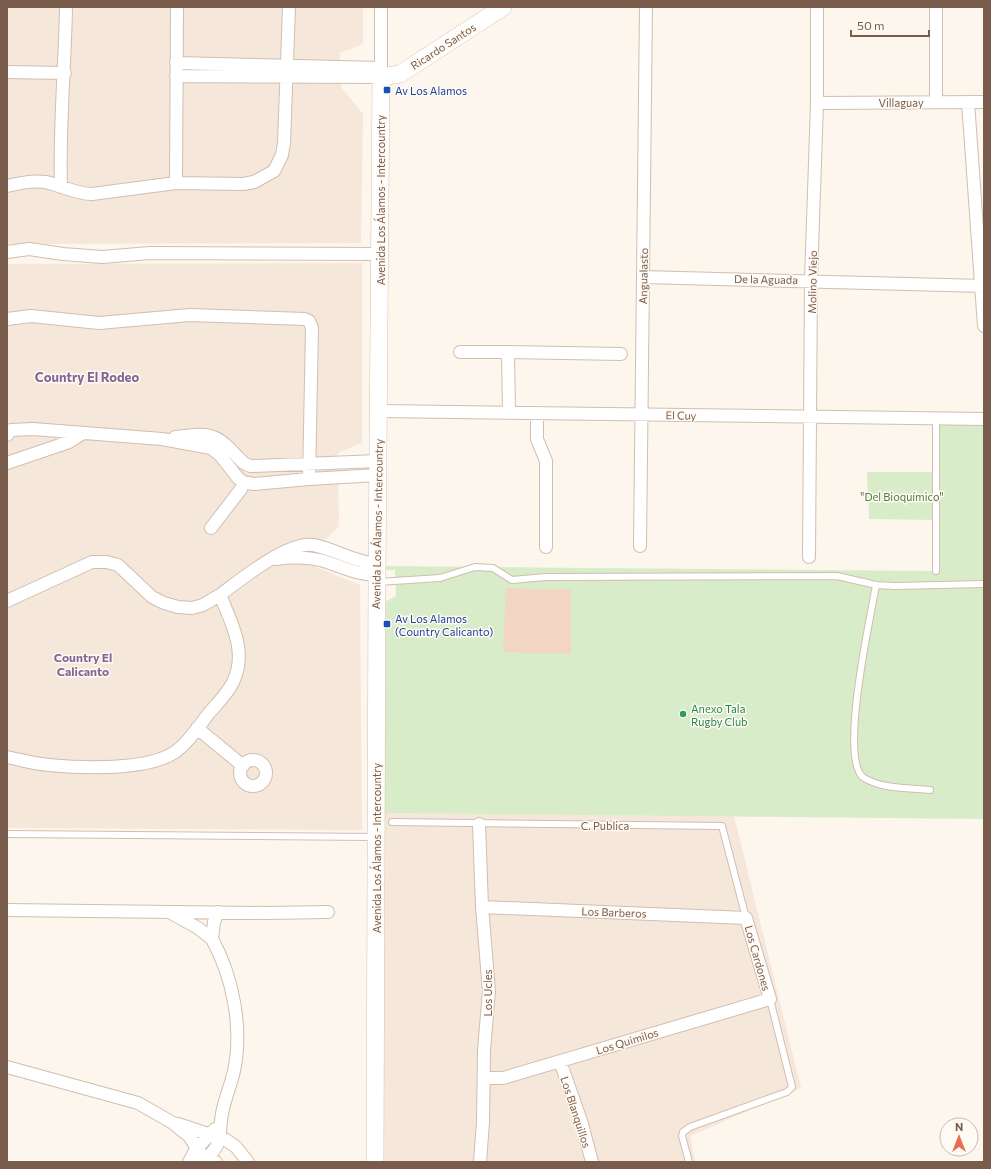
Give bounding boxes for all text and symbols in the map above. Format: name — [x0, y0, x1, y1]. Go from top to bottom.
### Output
scale bar — [851, 12, 929, 38]
text: 50 m — [857, 18, 885, 32]
street label: Ricardo Santos — [408, 20, 478, 72]
place label: Av Los Alamos — [395, 84, 467, 97]
marker: Av Los Alamos — [382, 85, 392, 95]
street label: Villaguay — [878, 96, 924, 109]
street label: Avenida Los Álamos - Intercountry — [373, 114, 387, 285]
street label: Angualasto — [636, 247, 650, 304]
street label: Molino Viejo — [805, 250, 819, 314]
street label: De la Aguada — [734, 272, 798, 286]
district label: Country El Rodeo — [35, 369, 139, 385]
street label: El Cuy — [665, 408, 697, 422]
street label: Avenida Los Álamos - Intercountry — [368, 438, 385, 609]
park label: "Del Bioquímico" — [860, 490, 944, 503]
place label: Av Los Alamos (Country Calicanto) — [395, 612, 493, 638]
marker: Av Los Alamos (Country Calicanto) — [382, 619, 392, 629]
district label: Country El Calicanto — [54, 650, 112, 678]
place label: Anexo Tala Rugby Club — [691, 702, 748, 728]
marker: Anexo Tala Rugby Club — [678, 709, 688, 719]
street label: Avenida Los Álamos - Intercountry — [369, 762, 383, 933]
street label: C. Publica — [581, 819, 629, 832]
street label: Los Barberos — [581, 904, 647, 920]
street label: Los Cardones — [742, 924, 774, 992]
street label: Los Ucles — [481, 970, 494, 1016]
street label: Los Quimilos — [594, 1025, 660, 1057]
street label: Los Blanquillos — [558, 1075, 594, 1149]
north arrow — [939, 1117, 979, 1157]
text: N — [955, 1120, 963, 1133]

